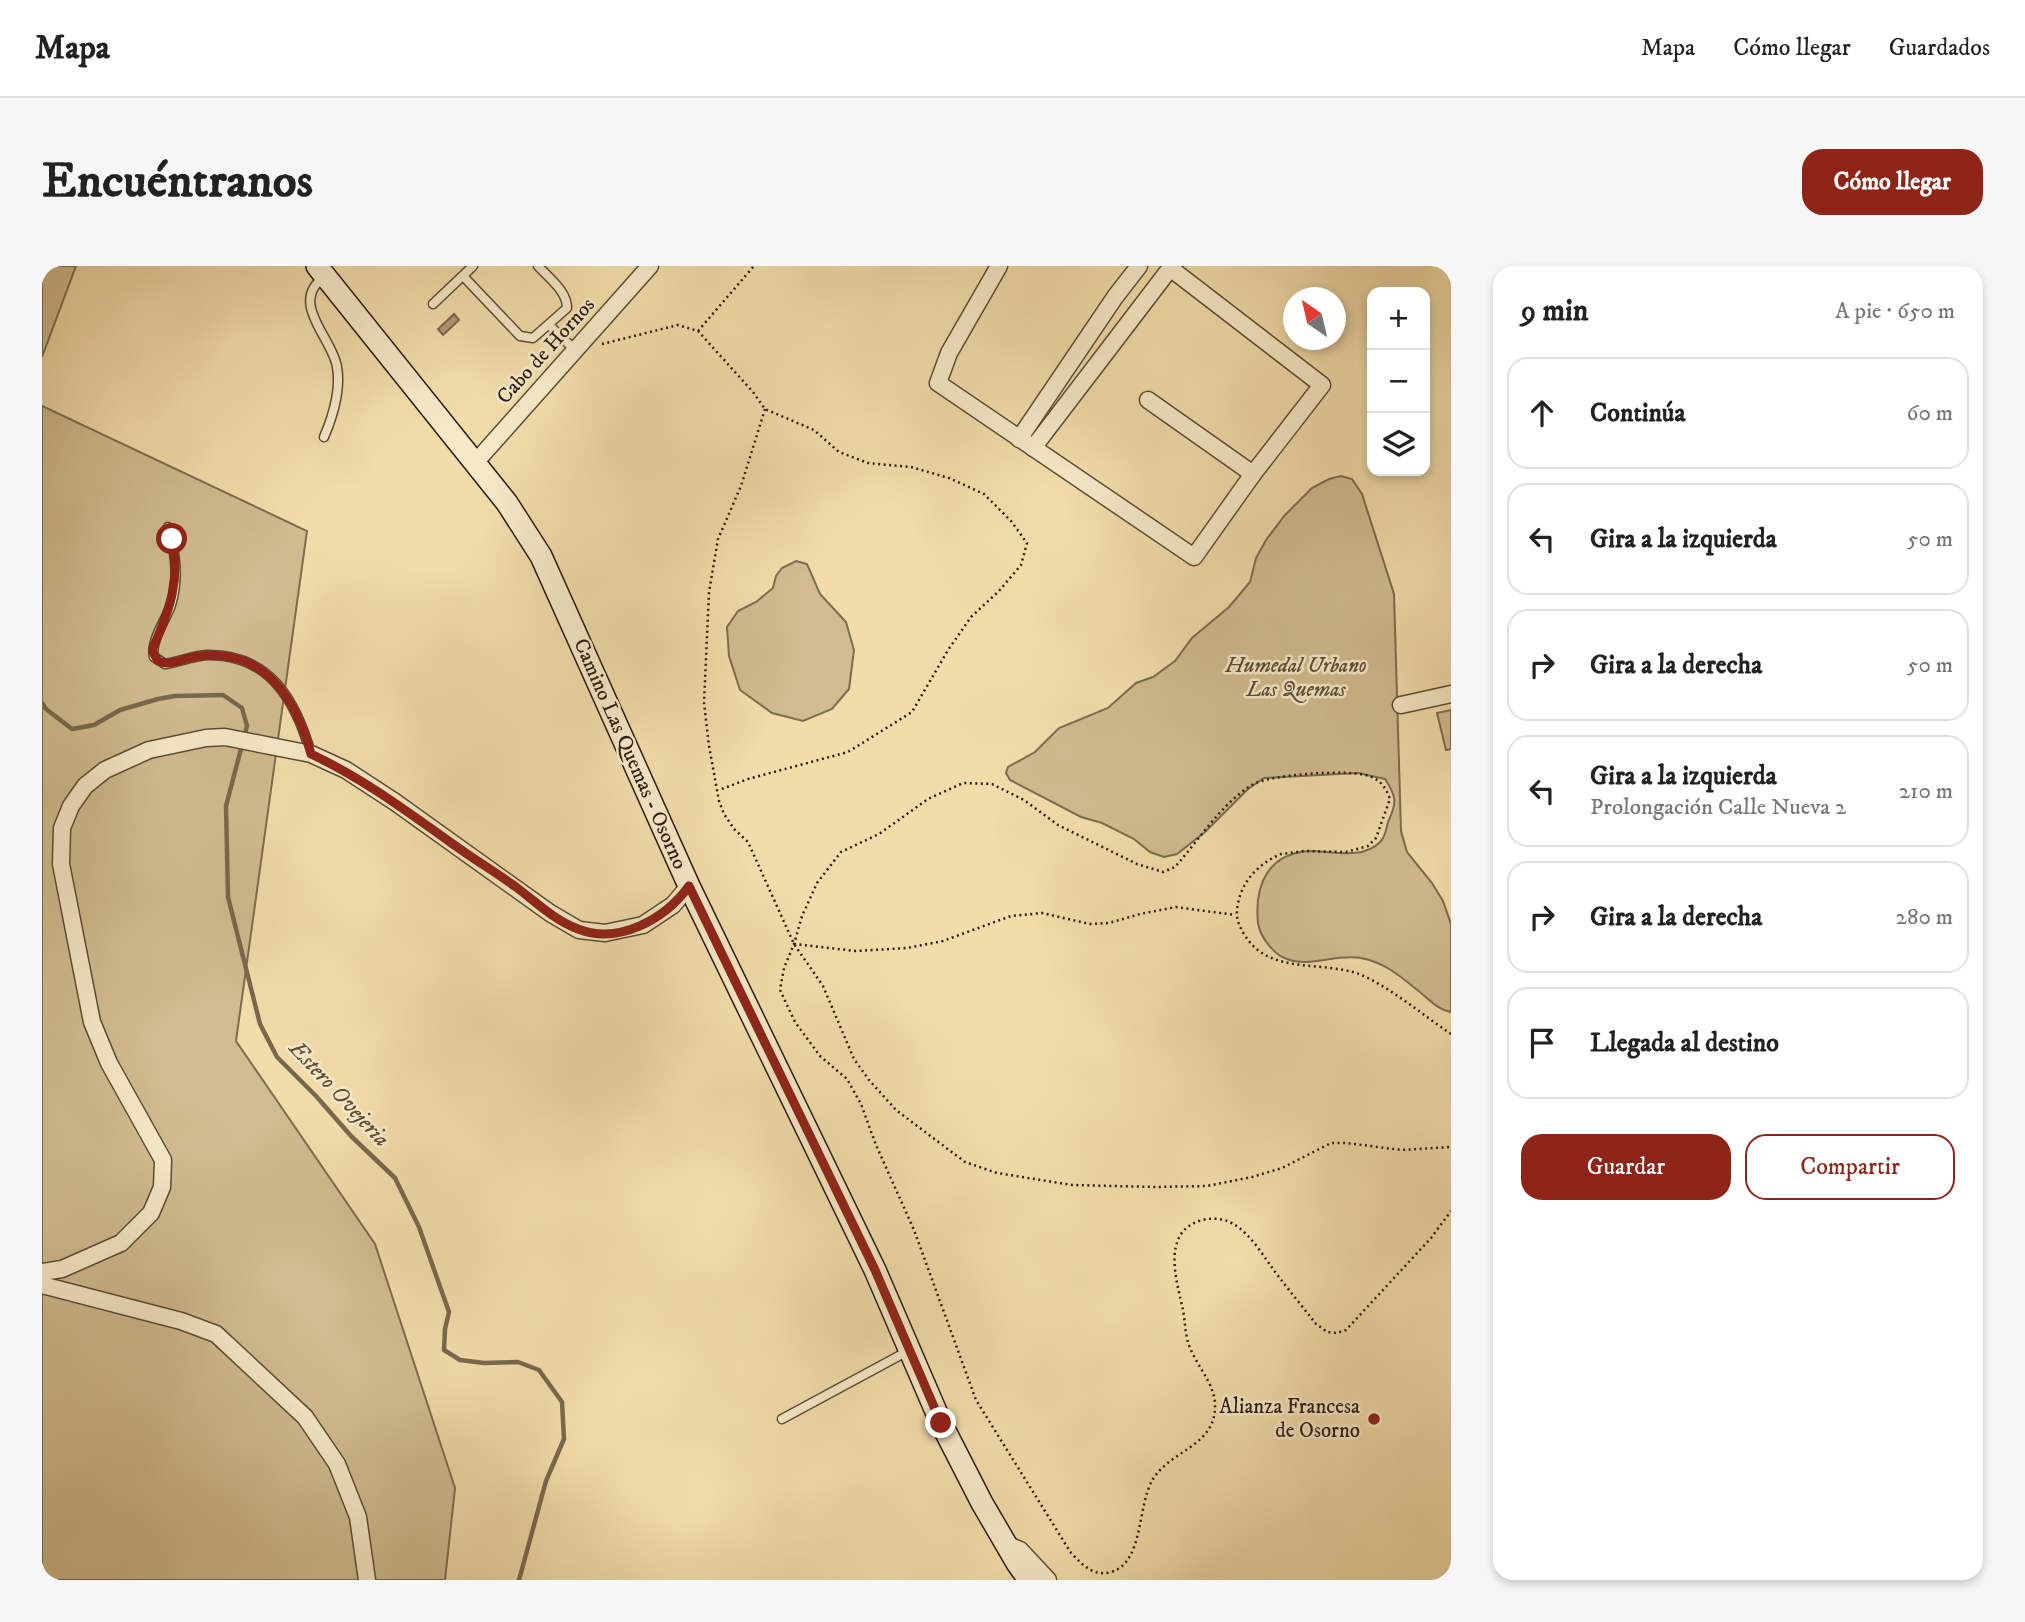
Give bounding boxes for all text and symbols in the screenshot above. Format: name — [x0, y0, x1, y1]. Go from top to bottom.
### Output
text: Mapa — [35, 28, 110, 69]
text: Mapa — [1641, 33, 1695, 63]
text: Cómo llegar — [1733, 33, 1851, 63]
text: Guardados — [1889, 33, 1990, 63]
button: Cómo llegar — [1802, 149, 1983, 215]
text: Encuéntranos — [42, 151, 313, 213]
north arrow — [1283, 287, 1346, 350]
map controls — [1367, 287, 1430, 476]
button: + — [1367, 287, 1430, 350]
street label: Cabo de Hornos — [491, 292, 601, 410]
text: 9 min — [1521, 293, 1588, 330]
text: A pie · 650 m — [1835, 297, 1955, 326]
button: − — [1367, 350, 1430, 413]
icon: ahead — [1523, 394, 1561, 432]
text: Continúa — [1590, 397, 1685, 430]
text: 60 m — [1906, 399, 1953, 428]
button: layers — [1367, 413, 1430, 476]
icon: left — [1523, 520, 1561, 558]
route start — [156, 523, 187, 554]
text: Gira a la izquierda — [1590, 523, 1777, 556]
text: 50 m — [1907, 525, 1953, 554]
street label: Camino Las Quemas - Osorno — [567, 635, 693, 873]
icon: right — [1523, 646, 1561, 684]
text: Gira a la derecha — [1590, 649, 1762, 682]
text: 50 m — [1907, 651, 1953, 680]
park label: Humedal Urbano Las Quemas — [1224, 653, 1367, 703]
text: Gira a la izquierda — [1590, 760, 1777, 793]
icon: left — [1523, 772, 1561, 810]
text: 210 m — [1899, 777, 1953, 806]
text: Prolongación Calle Nueva 2 — [1590, 793, 1846, 822]
icon: right — [1523, 898, 1561, 936]
text: Gira a la derecha — [1590, 901, 1762, 934]
text: 280 m — [1896, 903, 1953, 932]
icon: arrive — [1523, 1024, 1561, 1062]
text: Llegada al destino — [1590, 1027, 1779, 1060]
water label: Estero Ovejeria — [281, 1033, 396, 1153]
button: Guardar — [1521, 1134, 1731, 1200]
button: Compartir — [1745, 1134, 1955, 1200]
place label: Alianza Francesa de Osorno — [1219, 1394, 1360, 1444]
route end — [925, 1407, 956, 1438]
marker: Alianza Francesa de Osorno — [1366, 1411, 1382, 1427]

